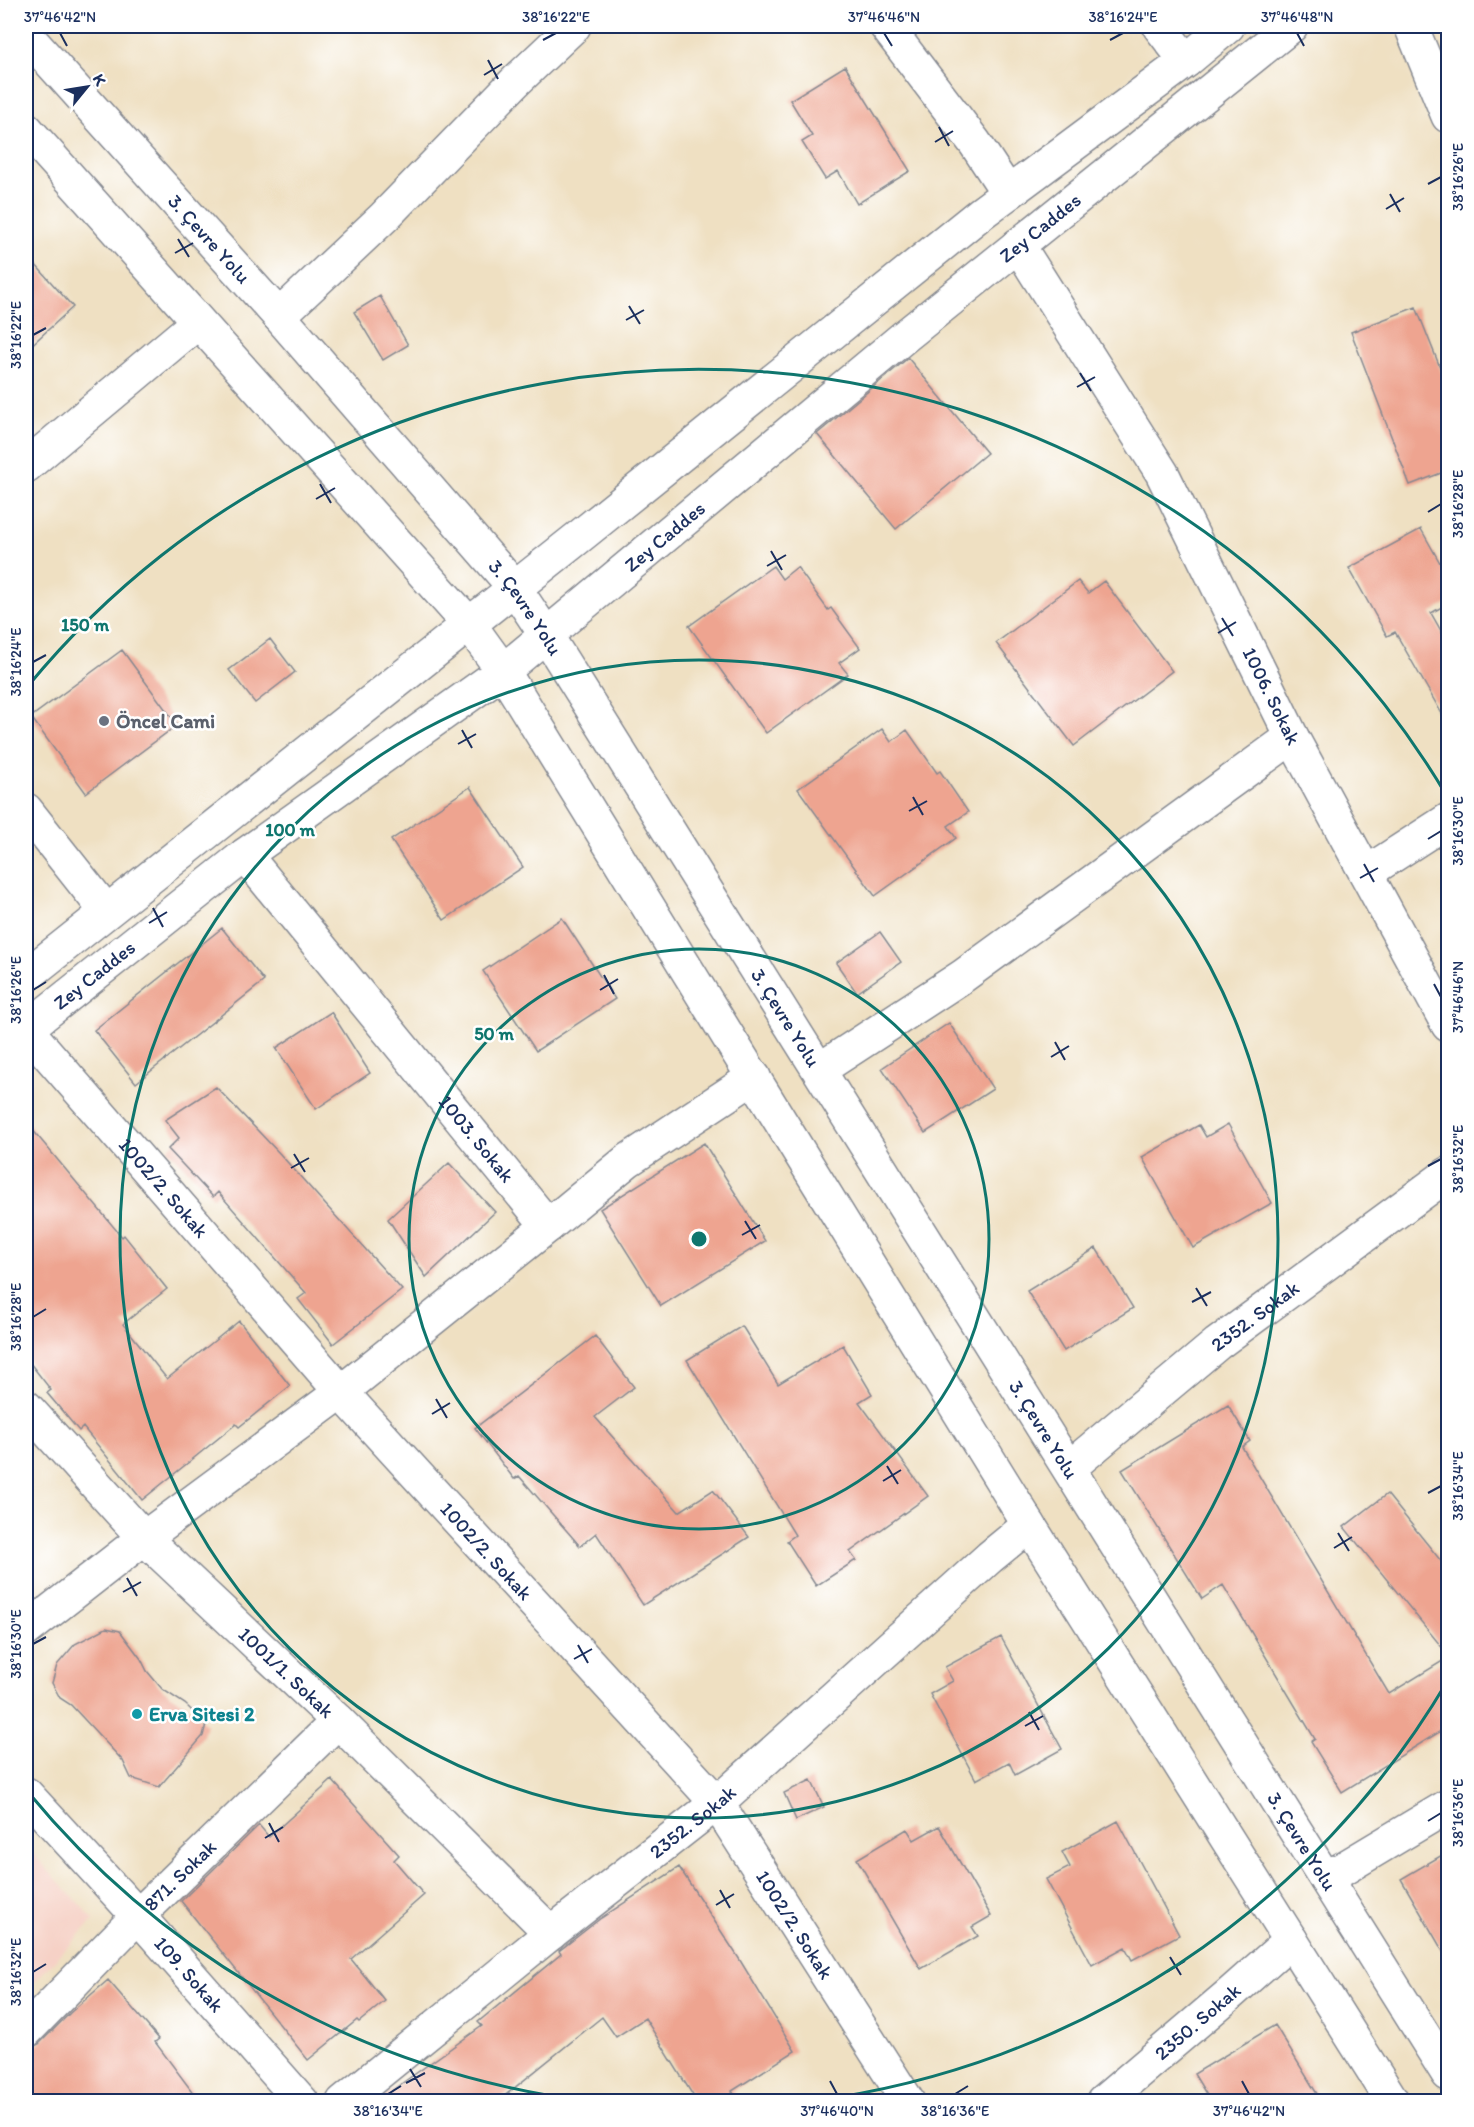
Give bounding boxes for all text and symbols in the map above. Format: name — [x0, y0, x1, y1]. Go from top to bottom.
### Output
text: 37°46'42"N — [24, 8, 96, 26]
text: 38°16'22"E — [522, 8, 590, 26]
text: 37°46'46"N — [848, 8, 920, 26]
text: 38°16'24"E — [1088, 8, 1158, 26]
text: 37°46'48"N — [1261, 8, 1333, 26]
north arrow — [57, 57, 117, 117]
text: K — [89, 71, 111, 90]
text: 38°16'26"E — [1449, 143, 1467, 211]
street label: Zey Caddes — [994, 188, 1086, 268]
street label: 3. Çevre Yolu — [163, 189, 256, 288]
text: 38°16'22"E — [7, 301, 25, 369]
text: 38°16'28"E — [1449, 470, 1467, 538]
street label: Zey Caddes — [619, 496, 710, 577]
street label: 3. Çevre Yolu — [483, 554, 568, 660]
text: 150 m — [61, 614, 110, 636]
text: 38°16'24"E — [7, 627, 25, 697]
street label: 1006. Sokak — [1238, 643, 1306, 749]
place label: Öncel Cami — [116, 709, 215, 733]
marker: Öncel Cami — [97, 714, 111, 728]
text: 38°16'30"E — [1449, 796, 1467, 866]
text: 100 m — [265, 819, 316, 841]
street label: Zey Caddes — [48, 935, 140, 1015]
text: 38°16'26"E — [7, 956, 25, 1024]
text: 37°46'46"N — [1449, 961, 1467, 1033]
street label: 3. Çevre Yolu — [746, 964, 826, 1071]
text: 50 m — [474, 1023, 515, 1045]
street label: 1003. Sokak — [434, 1090, 519, 1187]
text: 38°16'32"E — [1449, 1125, 1467, 1193]
street label: 1002/2. Sokak — [114, 1133, 214, 1243]
centre of rings — [689, 1229, 709, 1249]
street label: 2352. Sokak — [1206, 1276, 1304, 1357]
text: 38°16'28"E — [7, 1283, 25, 1351]
street label: 3. Çevre Yolu — [1004, 1376, 1084, 1483]
text: 38°16'34"E — [1449, 1451, 1467, 1521]
street label: 1002/2. Sokak — [435, 1497, 537, 1605]
text: 38°16'30"E — [7, 1609, 25, 1679]
street label: 1001/1. Sokak — [234, 1622, 339, 1723]
place label: Erva Sitesi 2 — [149, 1702, 255, 1726]
marker: Erva Sitesi 2 — [130, 1707, 144, 1721]
text: 38°16'36"E — [1449, 1779, 1467, 1847]
street label: 2352. Sokak — [644, 1780, 741, 1863]
street label: 3. Çevre Yolu — [1262, 1787, 1342, 1895]
street label: 871. Sokak — [139, 1835, 221, 1916]
street label: 1002/2. Sokak — [751, 1866, 838, 1984]
street label: 109. Sokak — [149, 1931, 229, 2017]
text: 38°16'32"E — [7, 1938, 25, 2006]
street label: 2350. Sokak — [1149, 1978, 1245, 2065]
text: 38°16'34"E — [353, 2102, 423, 2120]
text: 37°46'40"N — [800, 2102, 874, 2120]
text: 38°16'36"E — [921, 2102, 989, 2120]
text: 37°46'42"N — [1213, 2102, 1285, 2120]

